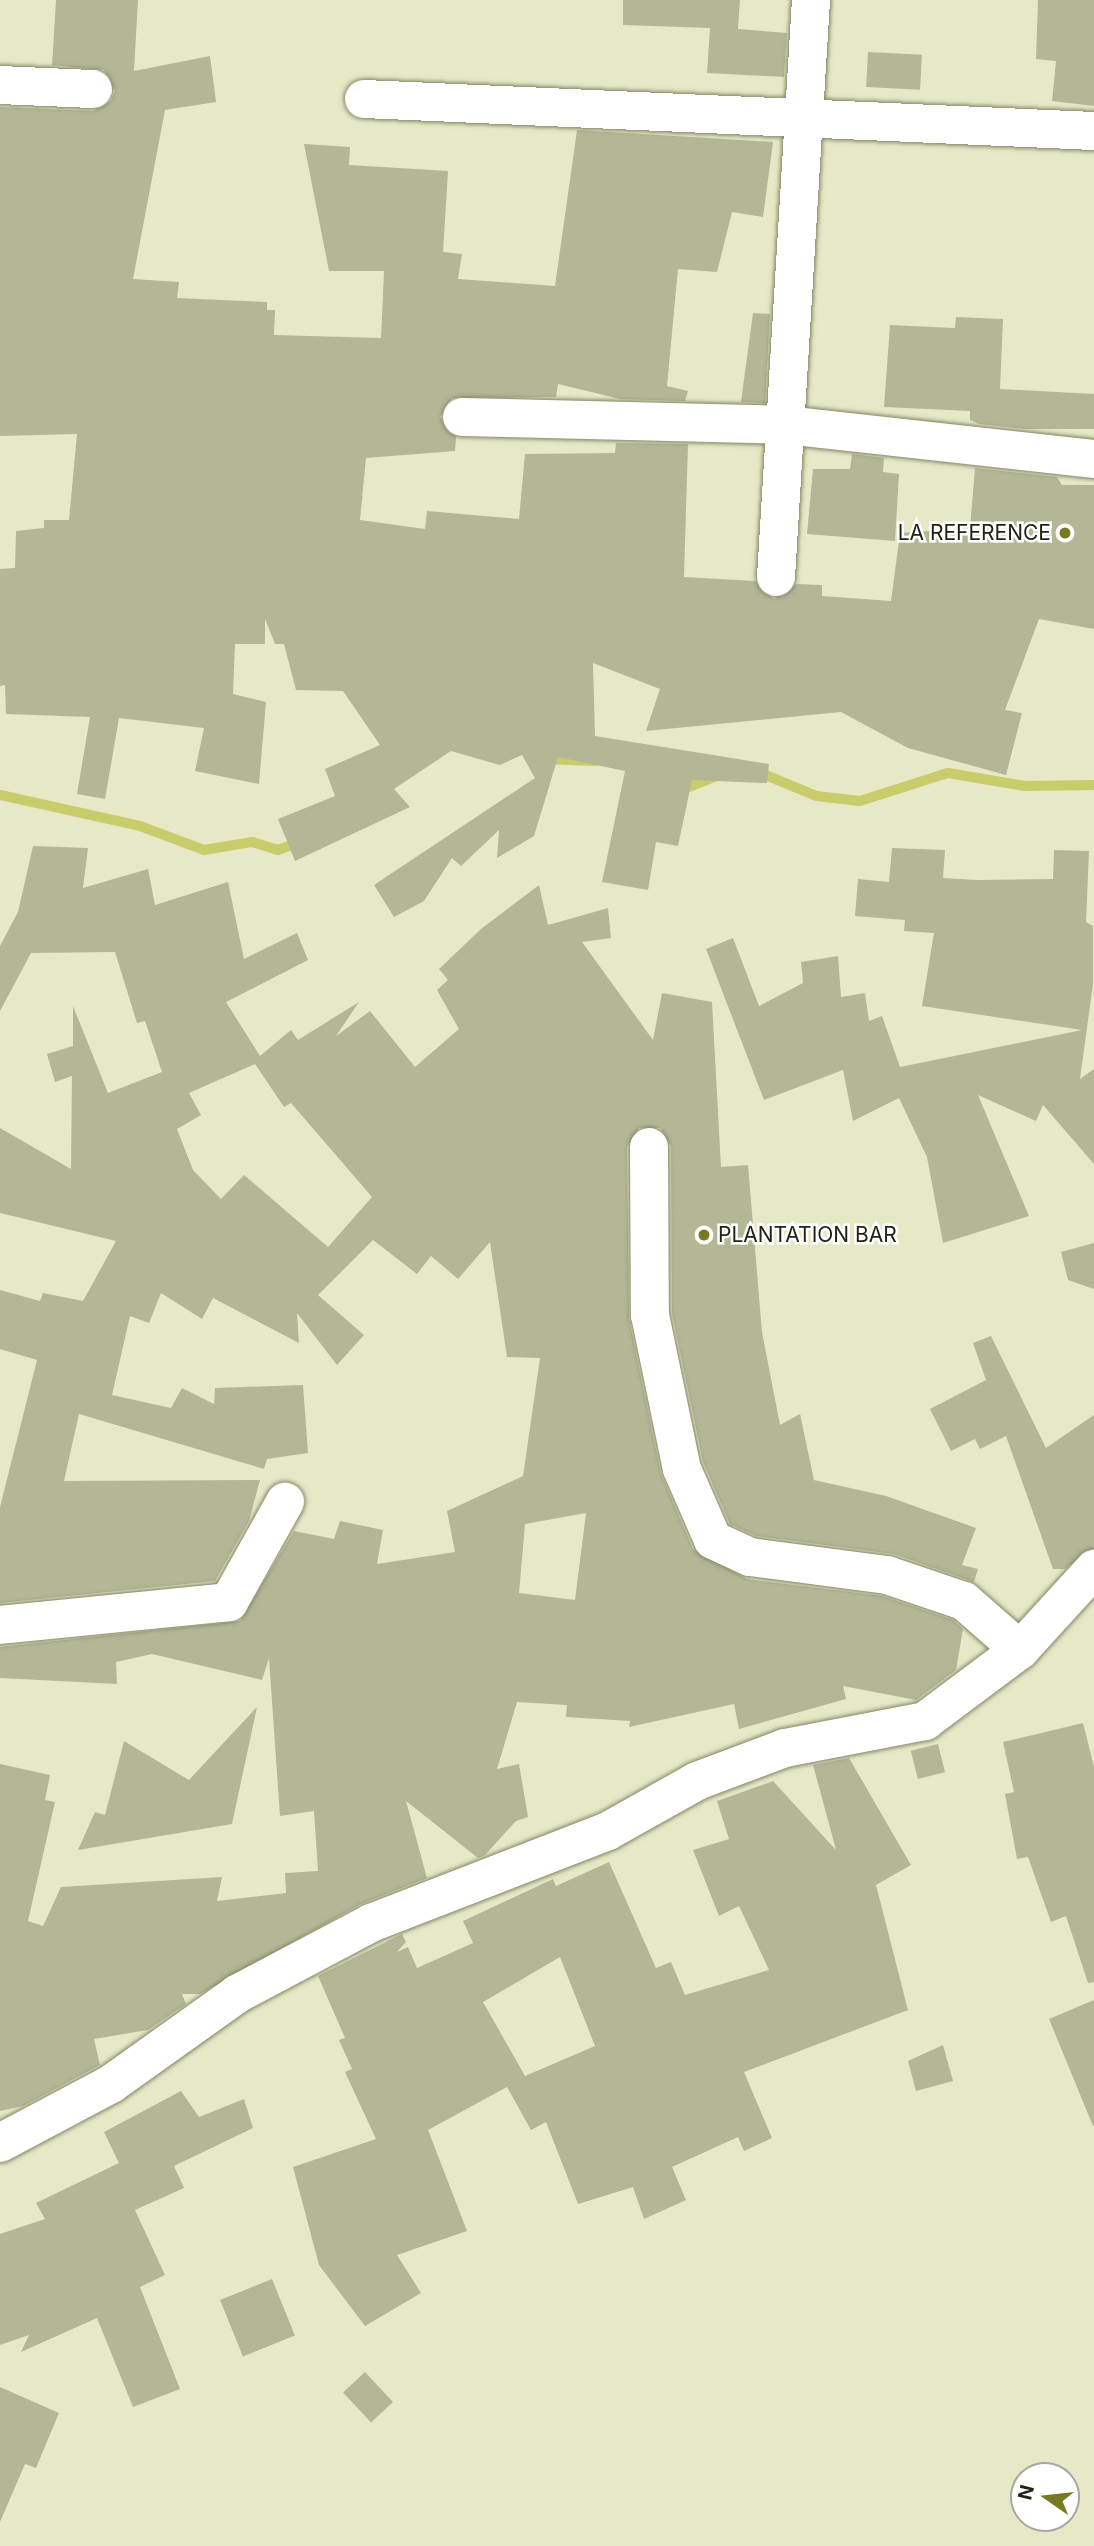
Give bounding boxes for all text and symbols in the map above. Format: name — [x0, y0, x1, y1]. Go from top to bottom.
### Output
place label: LA REFERENCE — [898, 520, 1051, 546]
marker: LA REFERENCE — [1057, 525, 1073, 541]
place label: PLANTATION BAR — [718, 1222, 897, 1248]
marker: PLANTATION BAR — [696, 1227, 712, 1243]
north arrow — [1010, 2462, 1080, 2532]
text: N — [1013, 2482, 1039, 2502]

